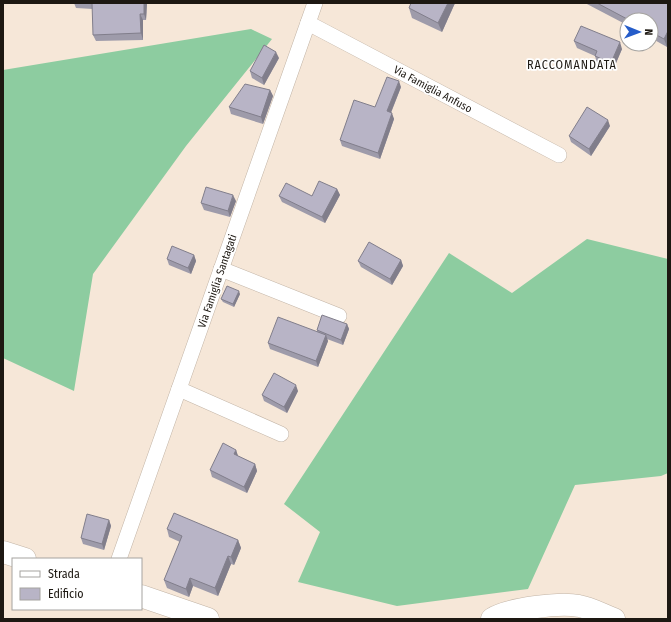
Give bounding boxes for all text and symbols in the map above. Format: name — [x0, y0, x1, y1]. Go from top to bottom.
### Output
north arrow — [619, 12, 659, 52]
text: N — [642, 29, 655, 36]
district label: RACCOMANDATA — [527, 58, 617, 72]
street label: Via Famiglia Anfuso — [391, 63, 474, 116]
street label: Via Famiglia Santagati — [195, 232, 240, 330]
legend — [12, 558, 142, 610]
text: Strada — [48, 567, 80, 581]
text: Edificio — [48, 587, 84, 601]

